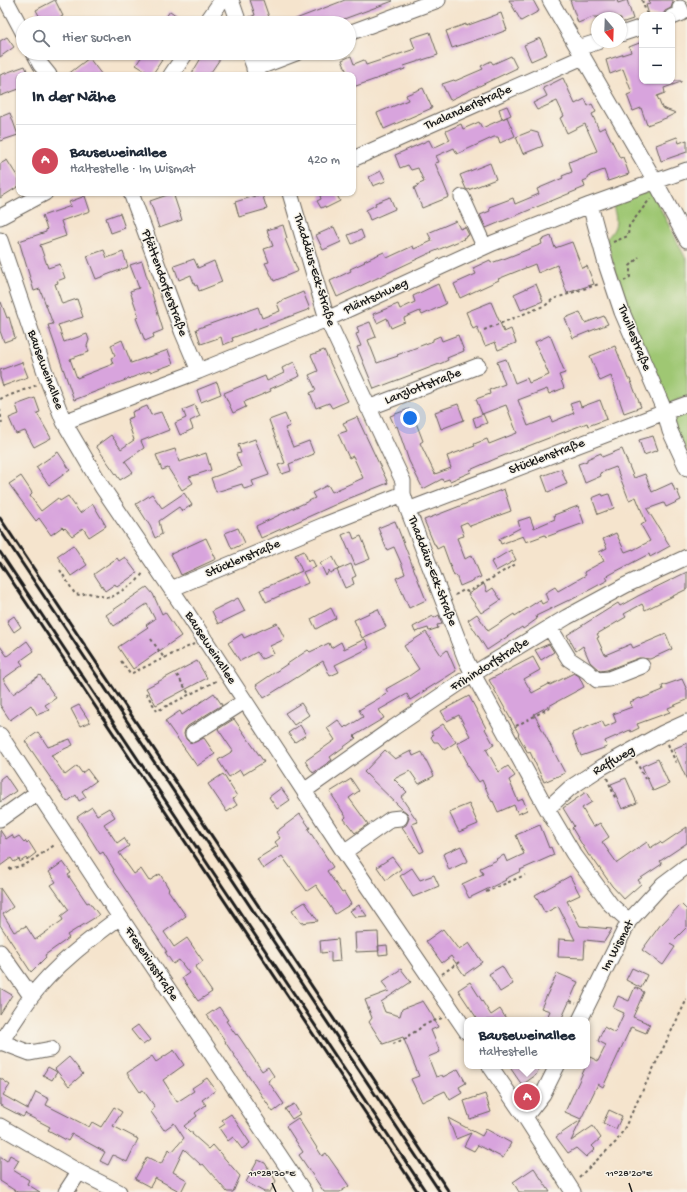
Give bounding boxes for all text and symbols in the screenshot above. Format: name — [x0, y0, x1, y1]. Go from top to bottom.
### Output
north arrow — [591, 12, 627, 48]
map controls — [639, 12, 675, 84]
button: + — [639, 12, 675, 48]
search box — [16, 16, 356, 60]
icon: search — [30, 27, 52, 49]
text: Hier suchen — [62, 29, 131, 47]
button: − — [639, 48, 675, 84]
street label: Thalanderlstraße — [421, 82, 514, 134]
text: In der Nähe — [32, 88, 115, 108]
text: Bauseweinallee — [70, 144, 166, 162]
text: A — [41, 153, 49, 168]
text: 420 m — [308, 153, 340, 168]
text: Haltestelle · Im Wismat — [70, 162, 195, 177]
street label: Thaddäus-Eck-Straße — [289, 211, 338, 328]
street label: Pfättendorferstraße — [137, 227, 190, 339]
street label: Pläntschweg — [341, 276, 410, 319]
street label: Thuillestraße — [614, 302, 654, 373]
street label: Bauseweinallee — [23, 327, 66, 412]
street label: Lanzlottstraße — [383, 365, 464, 408]
your location — [400, 408, 420, 428]
street label: Stücklenstraße — [507, 436, 587, 478]
street label: Thaddäus-Eck-Straße — [404, 513, 460, 628]
street label: Stücklenstraße — [203, 536, 283, 582]
street label: Bauseweinallee — [180, 608, 239, 687]
street label: Frihindorfstraße — [447, 635, 532, 696]
street label: Raffweg — [590, 743, 638, 779]
street label: Im Wismat — [598, 916, 639, 974]
street label: Freseniusstraße — [120, 923, 181, 1004]
popup — [464, 1017, 590, 1069]
text: Bauseweinallee — [479, 1027, 575, 1045]
text: Haltestelle — [479, 1045, 538, 1060]
pin: A — [514, 1082, 540, 1112]
text: 11°28'30"E — [248, 1168, 296, 1180]
text: 11°28'20"E — [605, 1168, 653, 1180]

